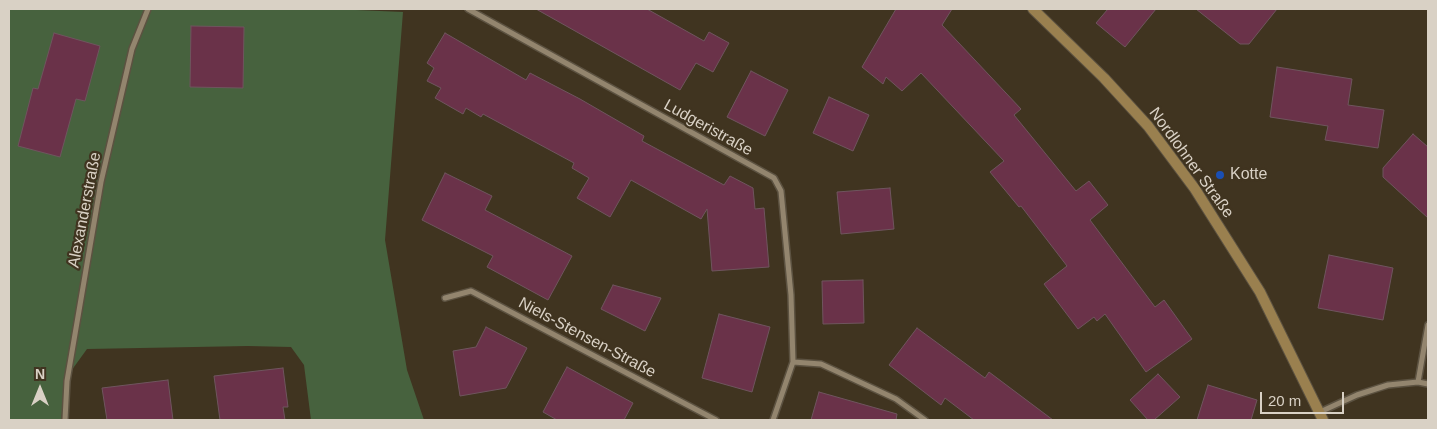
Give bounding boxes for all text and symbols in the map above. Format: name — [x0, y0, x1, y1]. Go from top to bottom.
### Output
street label: Ludgeristraße — [660, 96, 756, 160]
street label: Nordlohner Straße — [1145, 104, 1237, 222]
street label: Alexanderstraße — [64, 151, 106, 269]
place label: Kotte — [1230, 165, 1267, 185]
marker: Kotte — [1214, 169, 1226, 181]
street label: Niels-Stensen-Straße — [515, 294, 659, 382]
north arrow — [15, 364, 65, 414]
text: N — [35, 366, 45, 382]
scale bar — [1262, 382, 1346, 414]
text: 20 m — [1268, 392, 1301, 409]

